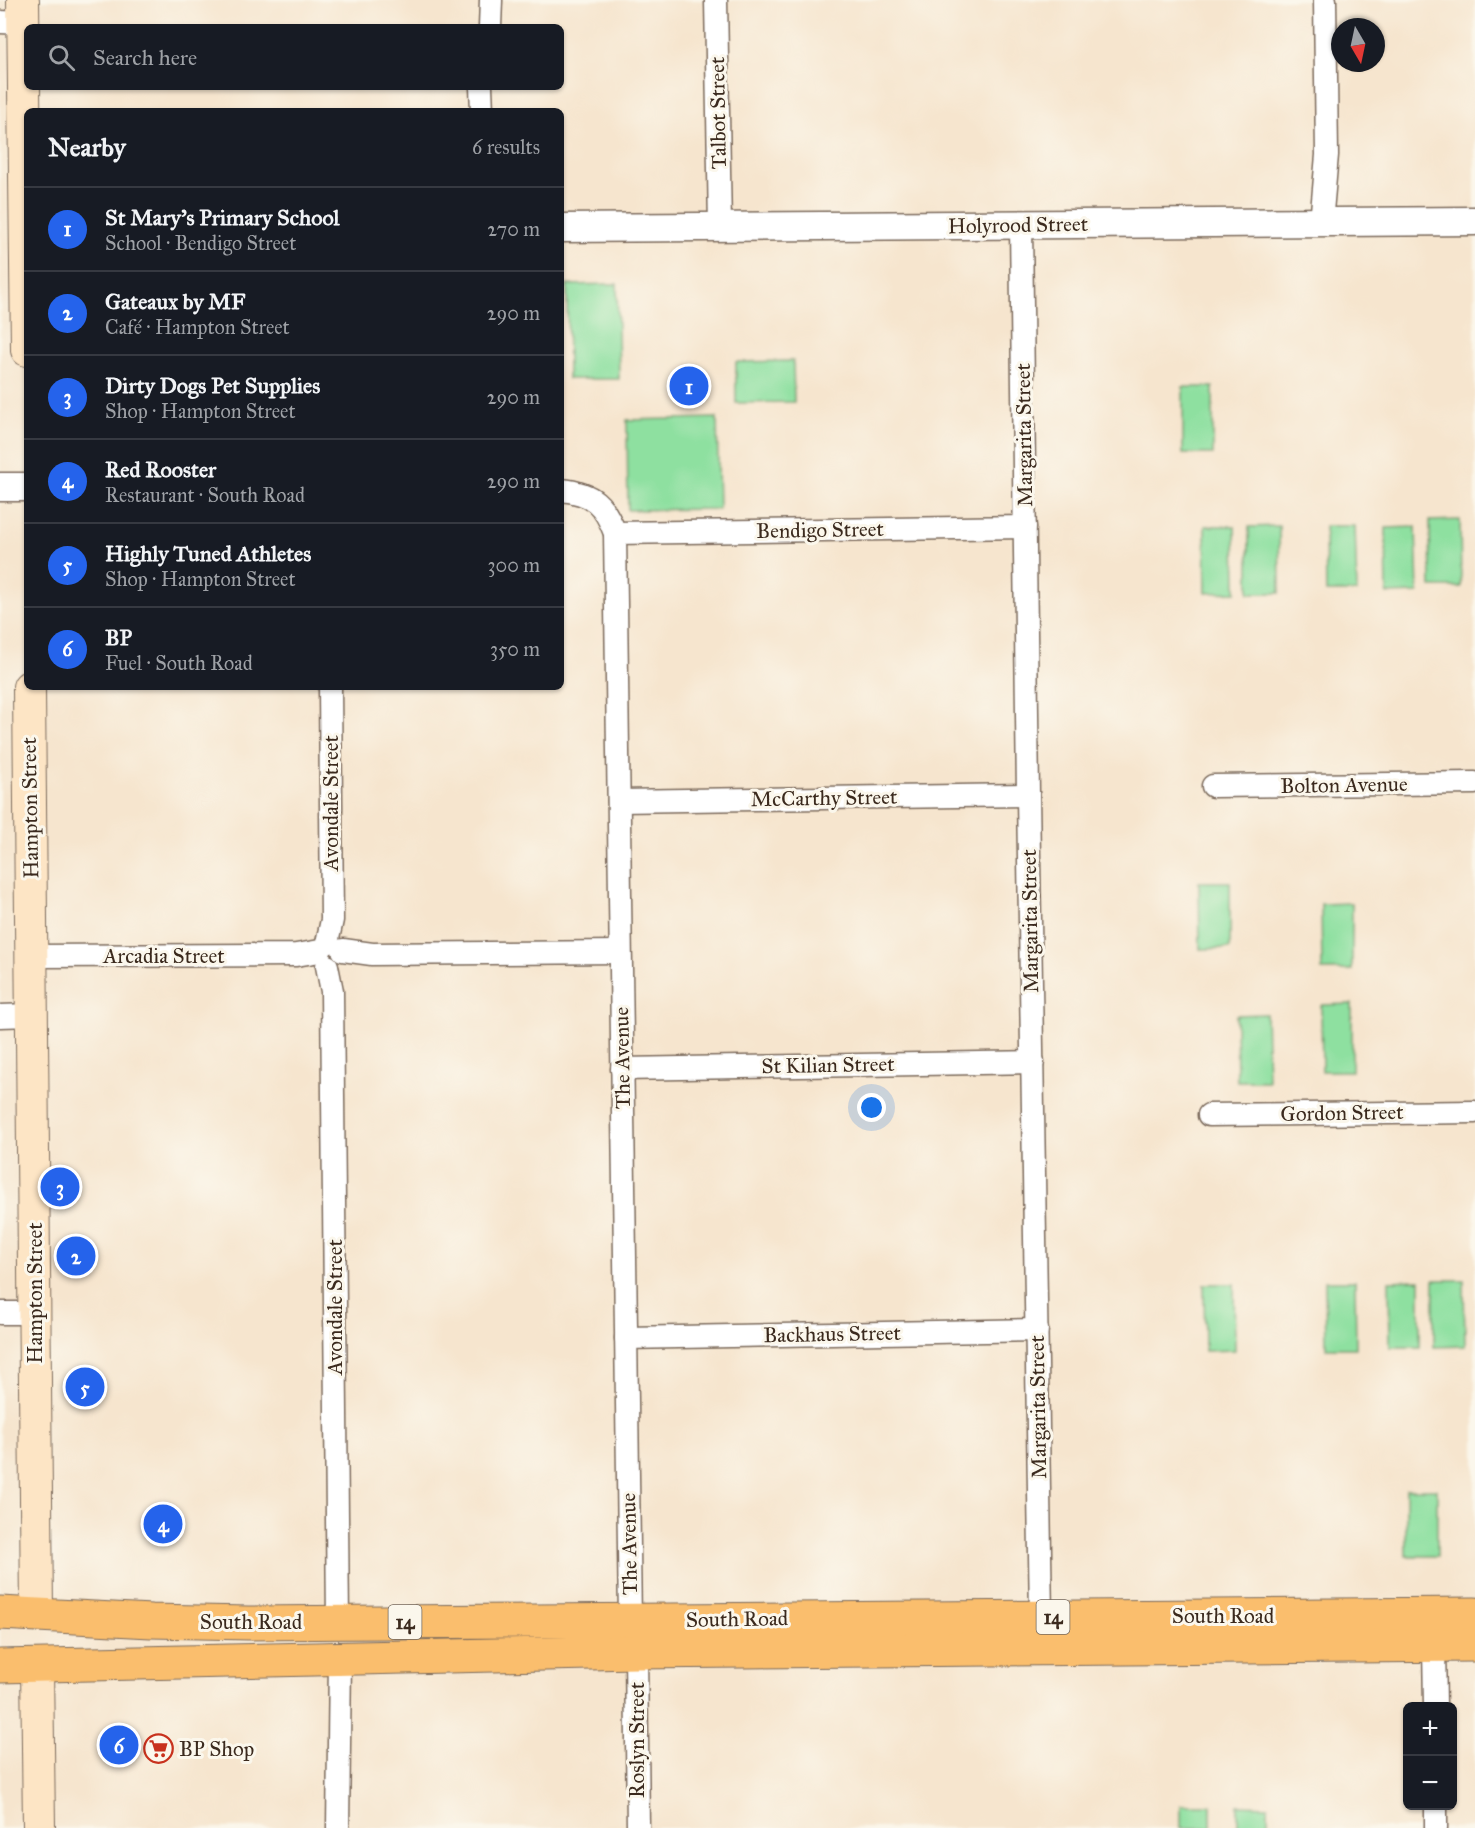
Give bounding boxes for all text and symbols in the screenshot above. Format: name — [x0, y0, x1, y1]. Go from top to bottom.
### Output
north arrow — [1331, 18, 1385, 72]
search box — [24, 24, 564, 90]
icon: search — [45, 41, 78, 74]
text: Search here — [93, 44, 197, 71]
street label: Talbot Street — [704, 56, 732, 170]
text: Nearby — [48, 131, 126, 163]
text: 6 results — [472, 135, 540, 159]
text: St Mary's Primary School — [105, 204, 340, 231]
street label: Holyrood Street — [948, 211, 1089, 239]
text: 1 — [64, 217, 71, 241]
text: 270 m — [487, 217, 540, 241]
text: School · Bendigo Street — [105, 231, 296, 255]
text: Gateaux by MF — [105, 288, 245, 315]
text: 2 — [63, 301, 72, 325]
text: 290 m — [487, 301, 540, 325]
text: Café · Hampton Street — [105, 315, 290, 339]
street label: Margarita Street — [1010, 362, 1038, 507]
pin: 1 — [670, 364, 708, 408]
text: Dirty Dogs Pet Supplies — [105, 372, 320, 399]
text: 3 — [64, 385, 72, 409]
text: 290 m — [487, 385, 540, 409]
text: Shop · Hampton Street — [105, 399, 295, 423]
text: Red Rooster — [105, 456, 216, 483]
text: 4 — [62, 469, 73, 493]
text: 290 m — [487, 469, 540, 493]
text: Restaurant · South Road — [105, 483, 305, 507]
street label: Bendigo Street — [756, 516, 885, 544]
text: Highly Tuned Athletes — [105, 540, 311, 567]
text: 5 — [63, 553, 72, 577]
text: 300 m — [488, 553, 540, 577]
text: Shop · Hampton Street — [105, 567, 295, 591]
text: BP — [105, 624, 132, 651]
text: 6 — [62, 637, 73, 661]
text: 350 m — [490, 637, 540, 661]
text: Fuel · South Road — [105, 651, 253, 675]
street label: Avondale Street — [318, 735, 344, 872]
street label: Hampton Street — [16, 737, 44, 879]
street label: Bolton Avenue — [1280, 771, 1408, 799]
street label: McCarthy Street — [750, 784, 898, 812]
street label: Margarita Street — [1016, 848, 1044, 993]
street label: Arcadia Street — [102, 943, 225, 969]
street label: The Avenue — [608, 1006, 636, 1109]
street label: St Kilian Street — [761, 1051, 895, 1079]
your location — [857, 1093, 886, 1122]
street label: Gordon Street — [1280, 1099, 1404, 1127]
pin: 3 — [40, 1164, 80, 1210]
street label: Hampton Street — [22, 1222, 48, 1364]
pin: 2 — [56, 1234, 96, 1278]
street label: Avondale Street — [322, 1239, 348, 1376]
street label: Backhaus Street — [763, 1320, 901, 1348]
street label: Margarita Street — [1024, 1334, 1052, 1479]
pin: 5 — [66, 1364, 104, 1410]
street label: The Avenue — [615, 1492, 643, 1595]
pin: 4 — [144, 1502, 182, 1546]
road number: 14 — [1036, 1600, 1070, 1634]
street label: South Road — [1172, 1603, 1275, 1629]
road number: 14 — [388, 1605, 422, 1639]
street label: South Road — [686, 1605, 789, 1633]
street label: South Road — [200, 1609, 303, 1635]
street label: Roslyn Street — [624, 1681, 650, 1798]
map controls — [1403, 1702, 1457, 1810]
button: + — [1403, 1702, 1457, 1756]
pin: 6 — [100, 1722, 138, 1768]
supermarket icon: BP Shop — [142, 1733, 174, 1765]
place label: BP Shop — [179, 1736, 254, 1762]
button: − — [1403, 1756, 1457, 1810]

